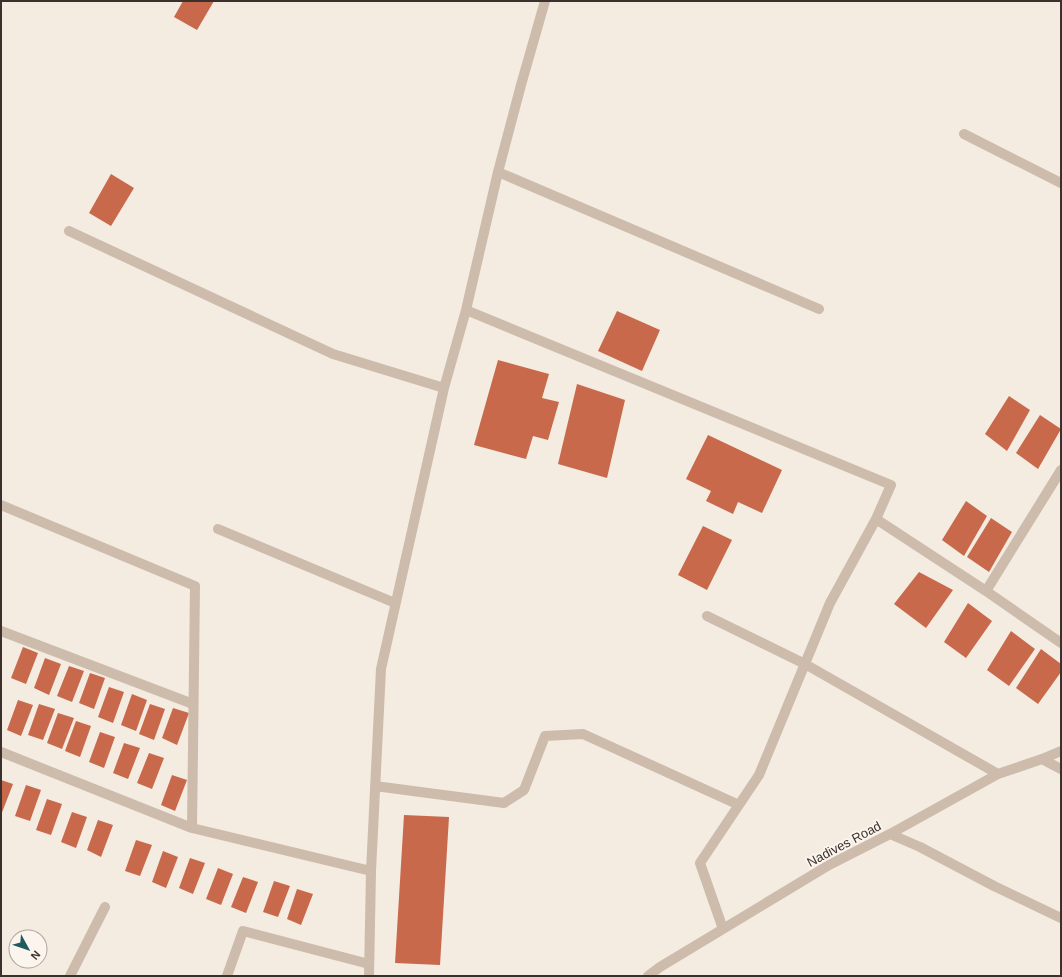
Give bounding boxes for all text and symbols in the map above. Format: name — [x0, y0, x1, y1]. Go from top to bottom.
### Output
street label: Nadives Road — [804, 818, 884, 870]
north arrow — [8, 929, 48, 969]
text: N — [28, 949, 43, 962]

